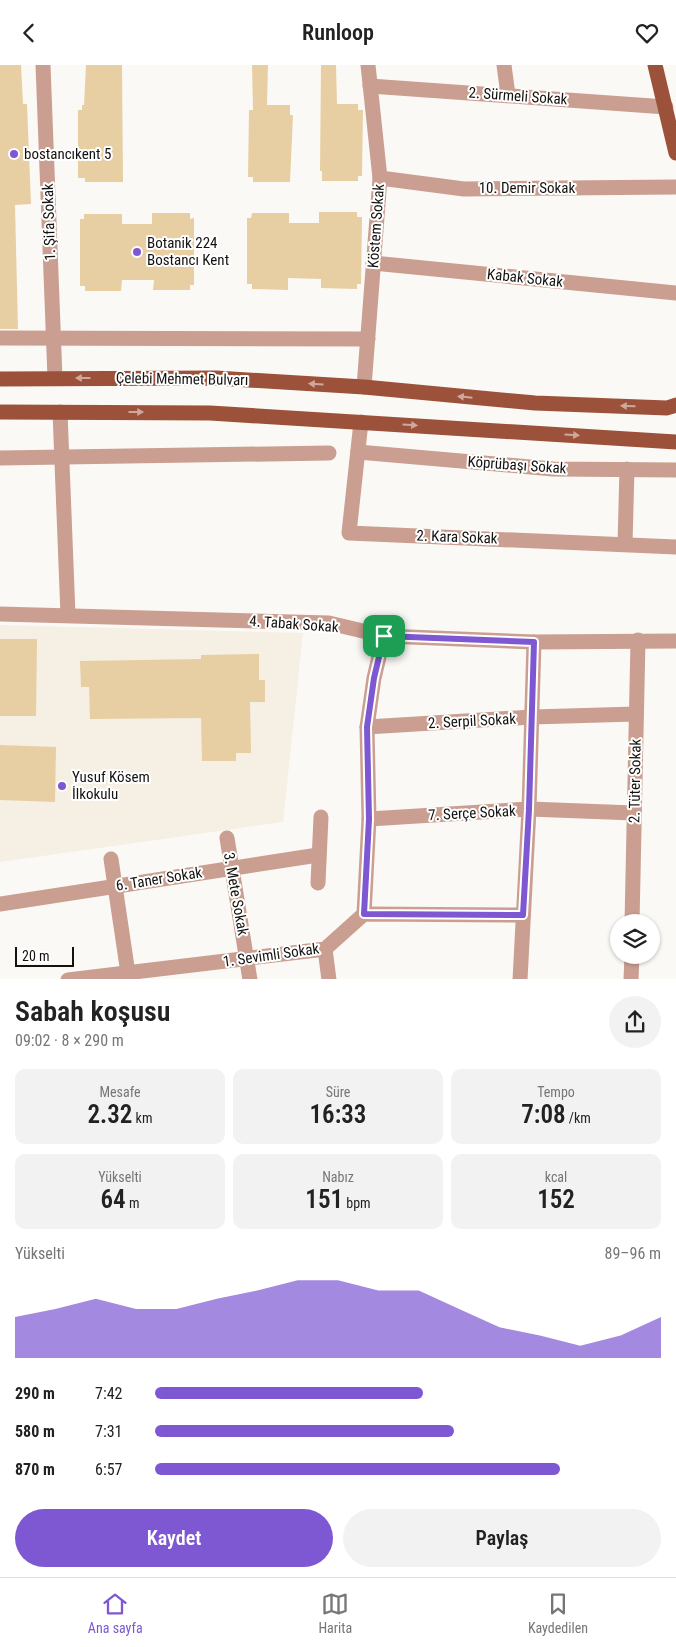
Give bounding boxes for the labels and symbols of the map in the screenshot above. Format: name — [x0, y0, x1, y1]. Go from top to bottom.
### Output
street label: 2. Sürmeli Sokak — [468, 84, 568, 108]
place label: bostancıkent 5 — [24, 145, 111, 163]
marker: bostancıkent 5 — [8, 148, 20, 160]
street label: 10. Demir Sokak — [479, 179, 576, 197]
street label: 1. Şifa Sokak — [39, 183, 59, 261]
street label: Köstem Sokak — [364, 183, 388, 269]
place label: Botanik 224 Bostancı Kent — [147, 234, 229, 269]
marker: Botanik 224 Bostancı Kent — [131, 246, 143, 258]
street label: Kabak Sokak — [486, 265, 564, 291]
street label: Çelebi Mehmet Bulvarı — [116, 369, 248, 389]
one-way arrow — [75, 374, 91, 382]
one-way arrow — [307, 380, 323, 388]
one-way arrow — [457, 392, 473, 400]
one-way arrow — [619, 402, 635, 410]
one-way arrow — [128, 408, 144, 416]
one-way arrow — [402, 421, 418, 429]
one-way arrow — [565, 431, 581, 439]
street label: Köprübaşı Sokak — [467, 453, 567, 477]
street label: 2. Kara Sokak — [416, 527, 498, 547]
street label: 4. Tabak Sokak — [249, 612, 339, 636]
pin — [363, 615, 405, 657]
street label: 2. Serpil Sokak — [428, 710, 517, 732]
street label: 2. Tüter Sokak — [625, 738, 645, 823]
place label: Yusuf Kösem İlkokulu — [72, 768, 150, 803]
marker: Yusuf Kösem İlkokulu — [56, 780, 68, 792]
street label: 7. Serçe Sokak — [428, 802, 516, 824]
street label: 3. Mete Sokak — [220, 851, 252, 937]
street label: 6. Taner Sokak — [115, 863, 204, 895]
street label: 1. Sevimli Sokak — [222, 939, 321, 971]
scale bar — [15, 944, 74, 968]

